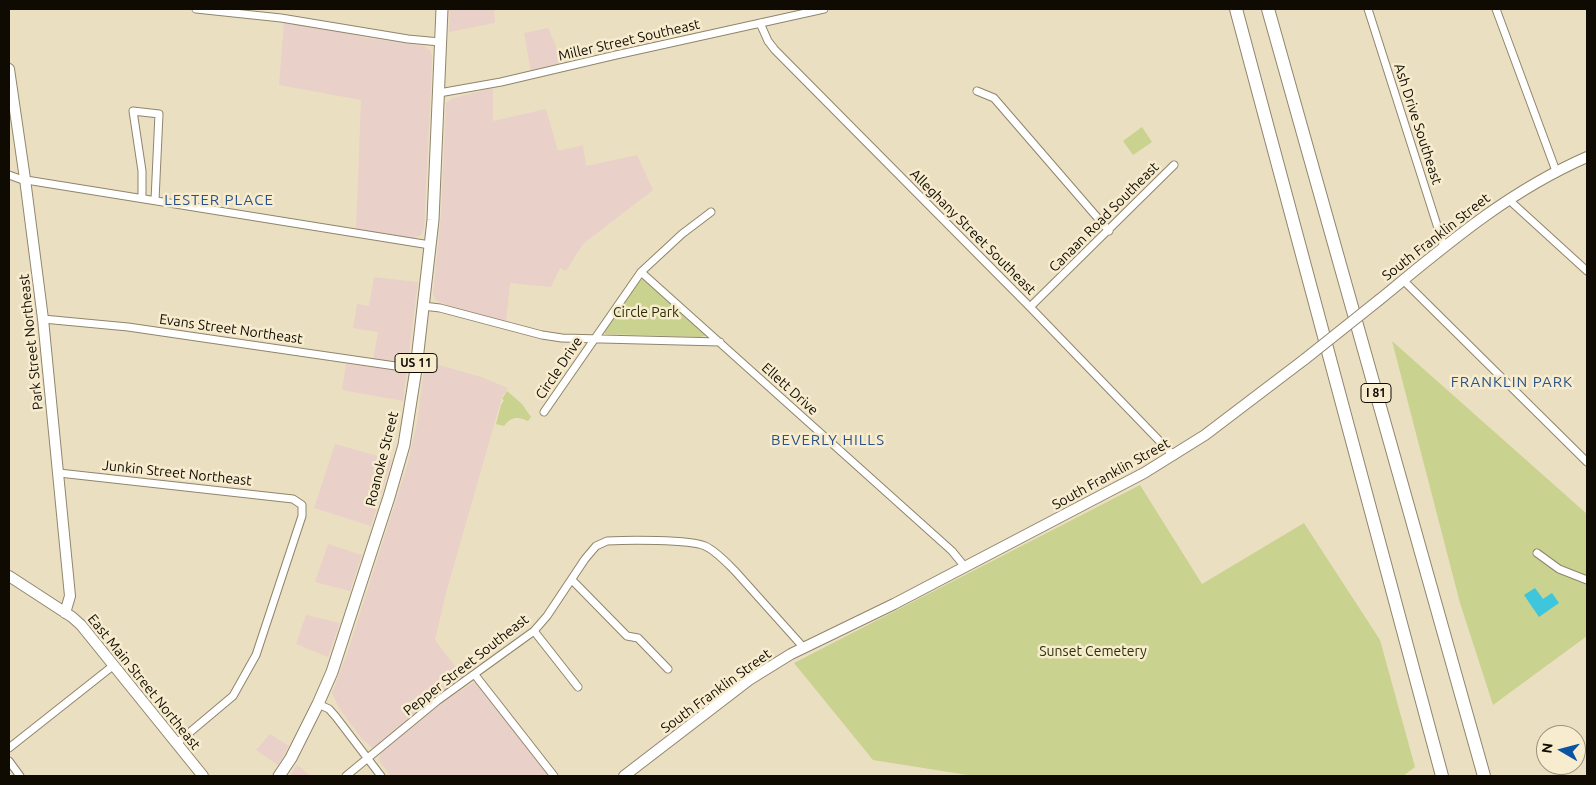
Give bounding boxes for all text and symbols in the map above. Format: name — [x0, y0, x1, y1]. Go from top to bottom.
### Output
street label: Miller Street Southeast — [556, 16, 702, 64]
street label: Ash Drive Southeast — [1390, 61, 1446, 187]
street label: Canaan Road Southeast — [1046, 159, 1162, 275]
street label: Alleghany Street Southeast — [907, 166, 1039, 298]
street label: South Franklin Street — [1379, 190, 1493, 284]
district label: LESTER PLACE — [163, 191, 275, 209]
street label: Park Street Northeast — [15, 273, 47, 411]
park label: Circle Park — [613, 304, 679, 320]
street label: Evans Street Northeast — [158, 311, 304, 347]
street label: Circle Drive — [532, 334, 586, 402]
road number: US 11 — [395, 353, 437, 372]
street label: Ellett Drive — [758, 359, 822, 419]
district label: FRANKLIN PARK — [1449, 373, 1575, 391]
road number: I 81 — [1361, 383, 1391, 402]
street label: Roanoke Street — [362, 410, 402, 508]
district label: BEVERLY HILLS — [769, 431, 887, 449]
street label: South Franklin Street — [1049, 435, 1173, 513]
street label: Junkin Street Northeast — [101, 457, 253, 489]
street label: East Main Street Northeast — [84, 611, 204, 753]
street label: Pepper Street Southeast — [400, 611, 532, 719]
park label: Sunset Cemetery — [1039, 643, 1147, 659]
street label: South Franklin Street — [658, 645, 774, 737]
north arrow — [1536, 725, 1586, 775]
text: N — [1538, 742, 1556, 754]

